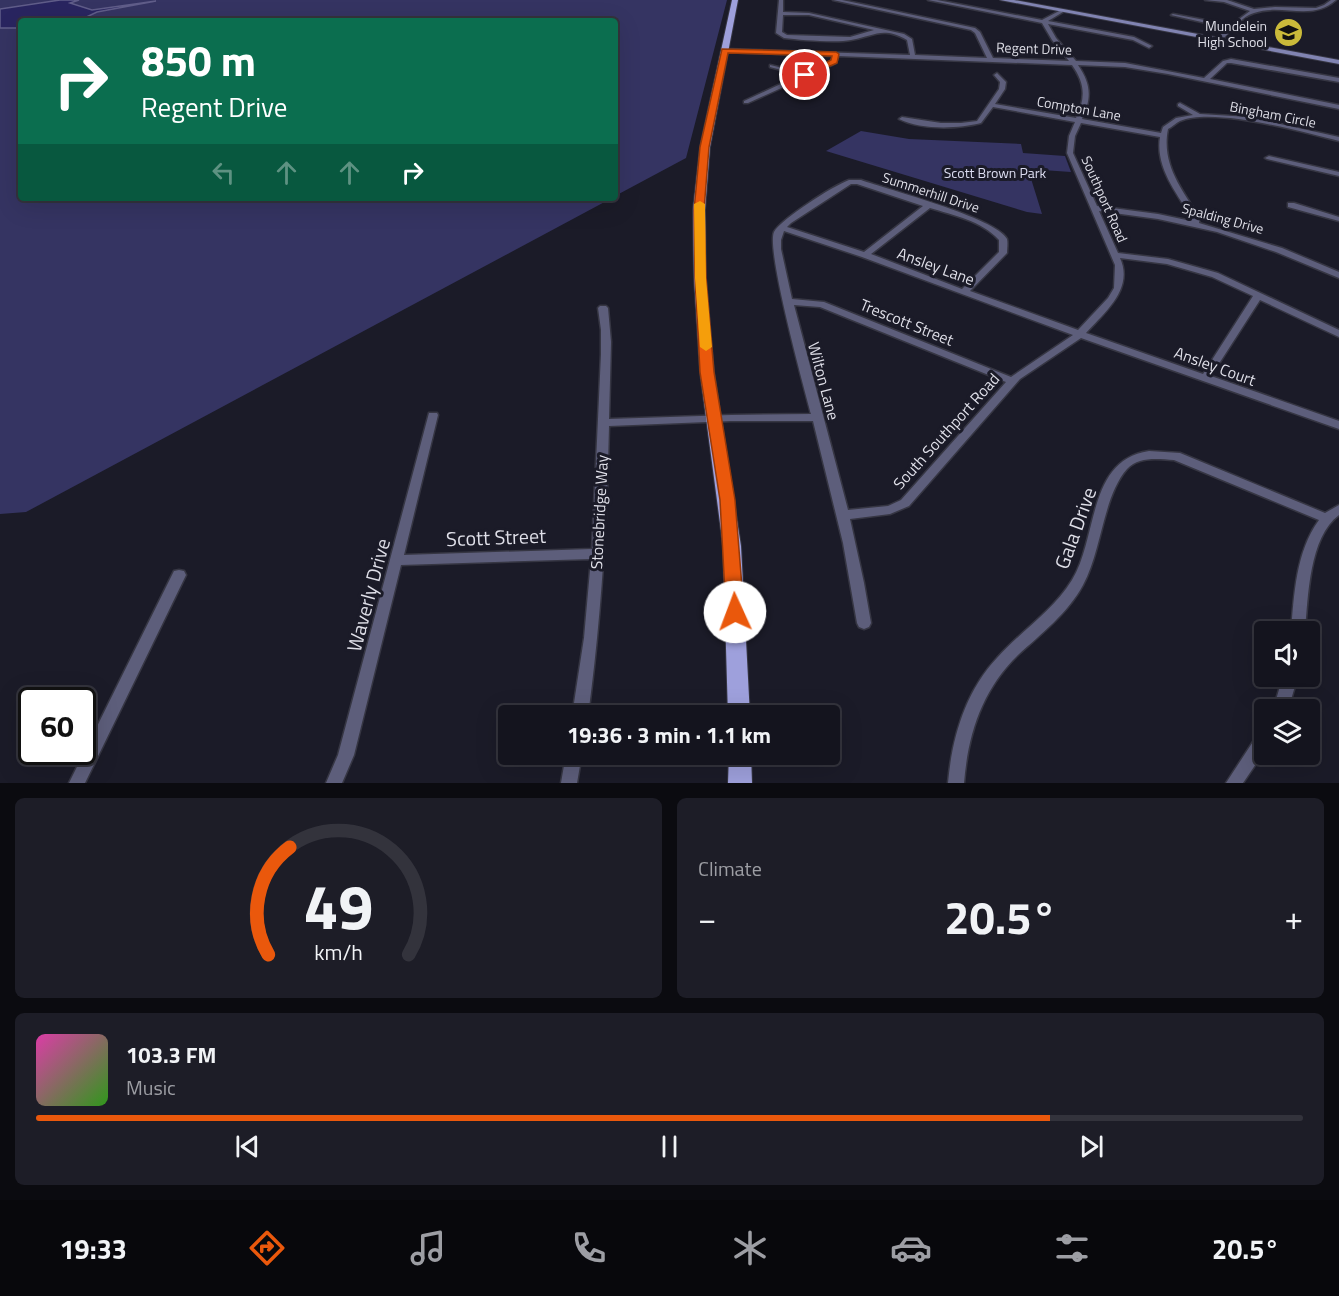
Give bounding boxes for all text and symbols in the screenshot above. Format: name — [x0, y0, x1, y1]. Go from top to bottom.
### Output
place label: Mundelein High School — [1197, 15, 1267, 52]
school or university icon: Mundelein High School — [1272, 17, 1304, 49]
text: 850 m — [141, 28, 256, 92]
street label: Regent Drive — [996, 36, 1072, 60]
icon: right — [42, 42, 120, 120]
pin — [779, 49, 830, 100]
icon: arrive — [788, 58, 821, 91]
text: Regent Drive — [141, 86, 287, 127]
street label: Compton Lane — [1035, 90, 1123, 126]
street label: Bingham Circle — [1228, 95, 1318, 133]
street label: Southport Road — [1077, 152, 1133, 246]
icon: left — [207, 156, 240, 189]
icon: ahead — [270, 156, 303, 189]
icon: ahead — [333, 156, 366, 189]
icon: right — [396, 156, 429, 189]
park label: Scott Brown Park — [944, 162, 1047, 183]
street label: Summerhill Drive — [880, 166, 982, 218]
street label: Spalding Drive — [1180, 197, 1266, 239]
street label: Ansley Lane — [894, 241, 978, 291]
street label: Trescott Street — [857, 292, 958, 352]
street label: Wilton Lane — [802, 339, 846, 423]
street label: Ansley Court — [1171, 340, 1259, 392]
street label: South Southport Road — [887, 367, 1005, 495]
street label: Stonebridge Way — [584, 454, 614, 570]
street label: Gala Drive — [1046, 483, 1104, 573]
street label: Scott Street — [446, 520, 546, 554]
street label: Waverly Drive — [338, 535, 398, 655]
position arrow — [703, 580, 767, 644]
map controls — [1254, 621, 1320, 765]
button: sound — [1254, 621, 1320, 687]
speed limit sign: 60 — [18, 687, 96, 765]
button: layers — [1254, 699, 1320, 765]
text: 19:36 · 3 min · 1.1 km — [567, 718, 771, 752]
text: Climate — [698, 853, 762, 884]
text: 49 — [304, 858, 373, 953]
text: 20.5° — [944, 883, 1057, 951]
text: − — [698, 893, 716, 943]
text: + — [1285, 893, 1303, 943]
text: km/h — [314, 936, 363, 968]
text: 103.3 FM — [126, 1038, 216, 1072]
text: Music — [126, 1072, 176, 1103]
icon: previous — [231, 1130, 264, 1163]
icon: pause — [653, 1130, 686, 1163]
icon: next — [1075, 1130, 1108, 1163]
icon: directions — [246, 1227, 288, 1269]
icon: music — [407, 1227, 449, 1269]
icon: phone — [568, 1227, 610, 1269]
icon: climate — [729, 1227, 771, 1269]
icon: car — [890, 1227, 932, 1269]
icon: filters — [1051, 1227, 1093, 1269]
text: 19:33 — [60, 1228, 127, 1269]
text: 20.5° — [1212, 1228, 1279, 1269]

